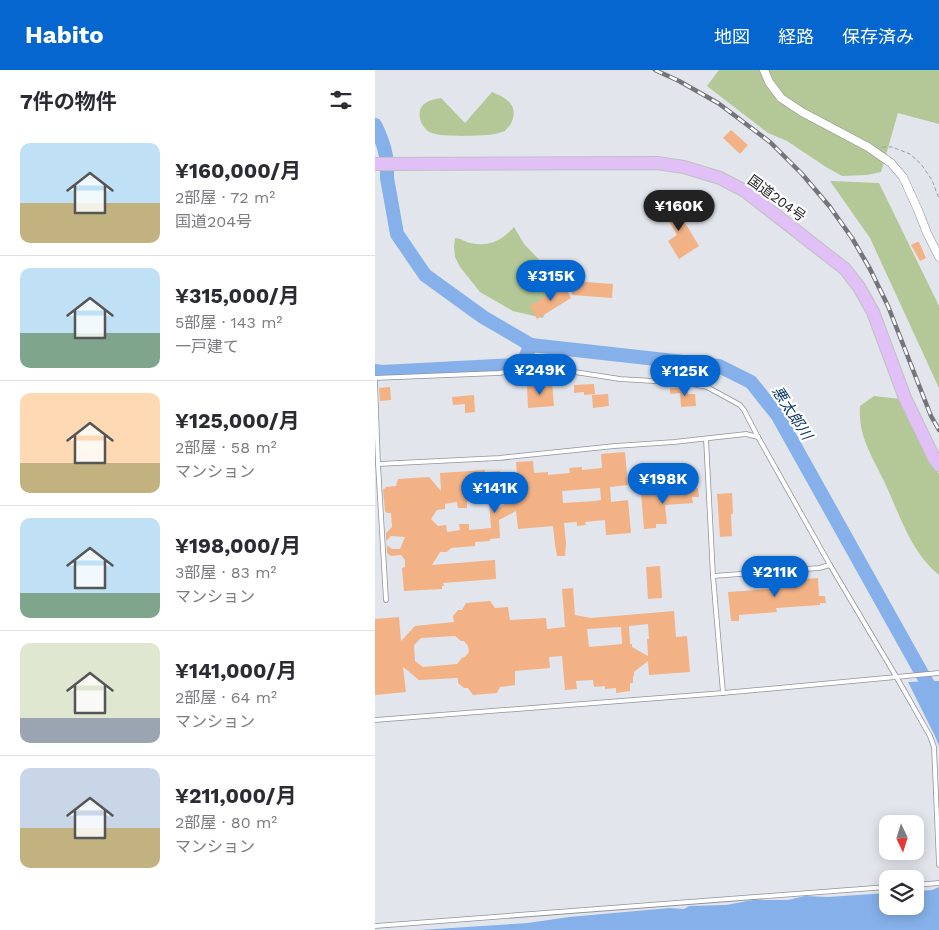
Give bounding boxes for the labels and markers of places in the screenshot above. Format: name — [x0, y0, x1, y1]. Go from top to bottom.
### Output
pin: ¥160K — [644, 190, 714, 232]
pin: ¥315K — [516, 260, 586, 302]
pin: ¥249K — [505, 354, 575, 396]
pin: ¥125K — [650, 354, 720, 397]
pin: ¥198K — [628, 462, 698, 505]
pin: ¥141K — [460, 472, 530, 514]
pin: ¥211K — [740, 556, 810, 598]

